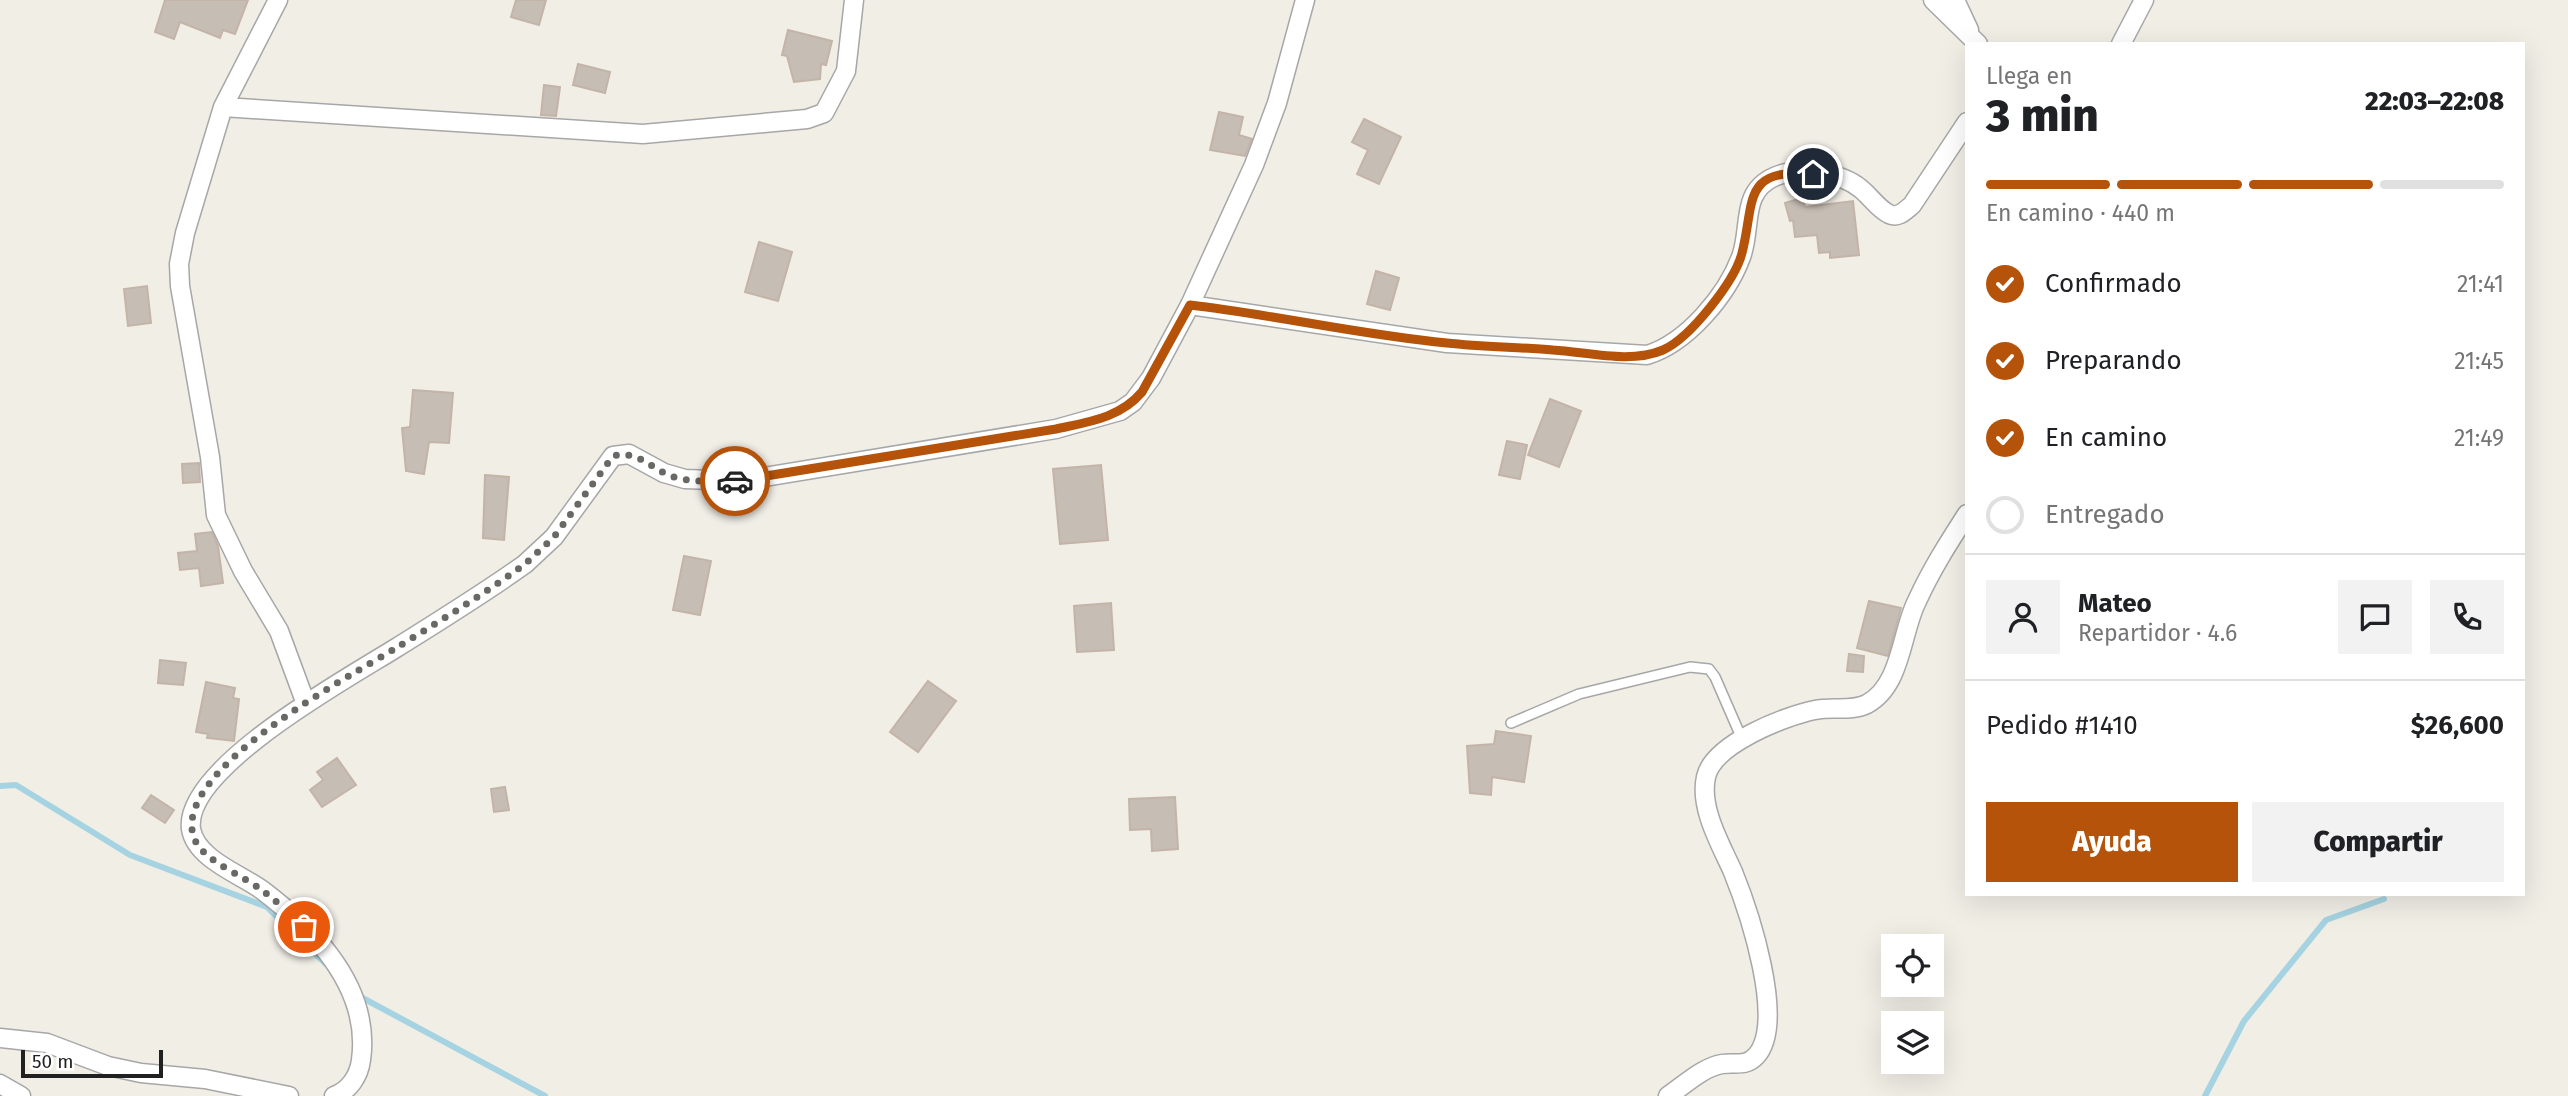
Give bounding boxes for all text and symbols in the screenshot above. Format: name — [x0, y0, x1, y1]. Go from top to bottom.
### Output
text: Llega en — [1986, 62, 2072, 90]
text: 22:03–22:08 — [2365, 86, 2504, 117]
text: 3 min — [1986, 88, 2099, 143]
pin — [1783, 144, 1843, 204]
icon: home — [1794, 155, 1832, 193]
text: En camino · 440 m — [1986, 199, 2175, 227]
icon: check — [1986, 265, 2024, 303]
text: Confirmado — [2045, 268, 2182, 299]
text: 21:41 — [2457, 270, 2504, 298]
icon: check — [1986, 342, 2024, 380]
text: Preparando — [2045, 345, 2182, 376]
text: 21:45 — [2454, 347, 2504, 375]
icon: check — [1986, 419, 2024, 457]
text: En camino — [2045, 422, 2167, 453]
text: 21:49 — [2454, 424, 2504, 452]
courier — [700, 446, 770, 516]
icon: car — [716, 462, 754, 500]
text: Entregado — [2045, 499, 2165, 530]
button: person — [1986, 580, 2060, 654]
button: chat — [2338, 580, 2412, 654]
button: phone — [2430, 580, 2504, 654]
text: Mateo — [2078, 588, 2152, 619]
text: Repartidor · 4.6 — [2078, 619, 2237, 647]
text: Pedido #1410 — [1986, 710, 2138, 741]
text: $26,600 — [2411, 710, 2504, 741]
button: Ayuda — [1986, 802, 2238, 882]
button: Compartir — [2252, 802, 2504, 882]
pin — [274, 897, 334, 957]
icon: bag — [285, 908, 323, 946]
map controls — [1881, 934, 1944, 1074]
button: locate — [1881, 934, 1944, 997]
button: layers — [1881, 1011, 1944, 1074]
scale bar — [21, 1047, 163, 1079]
text: 50 m — [32, 1050, 73, 1073]

